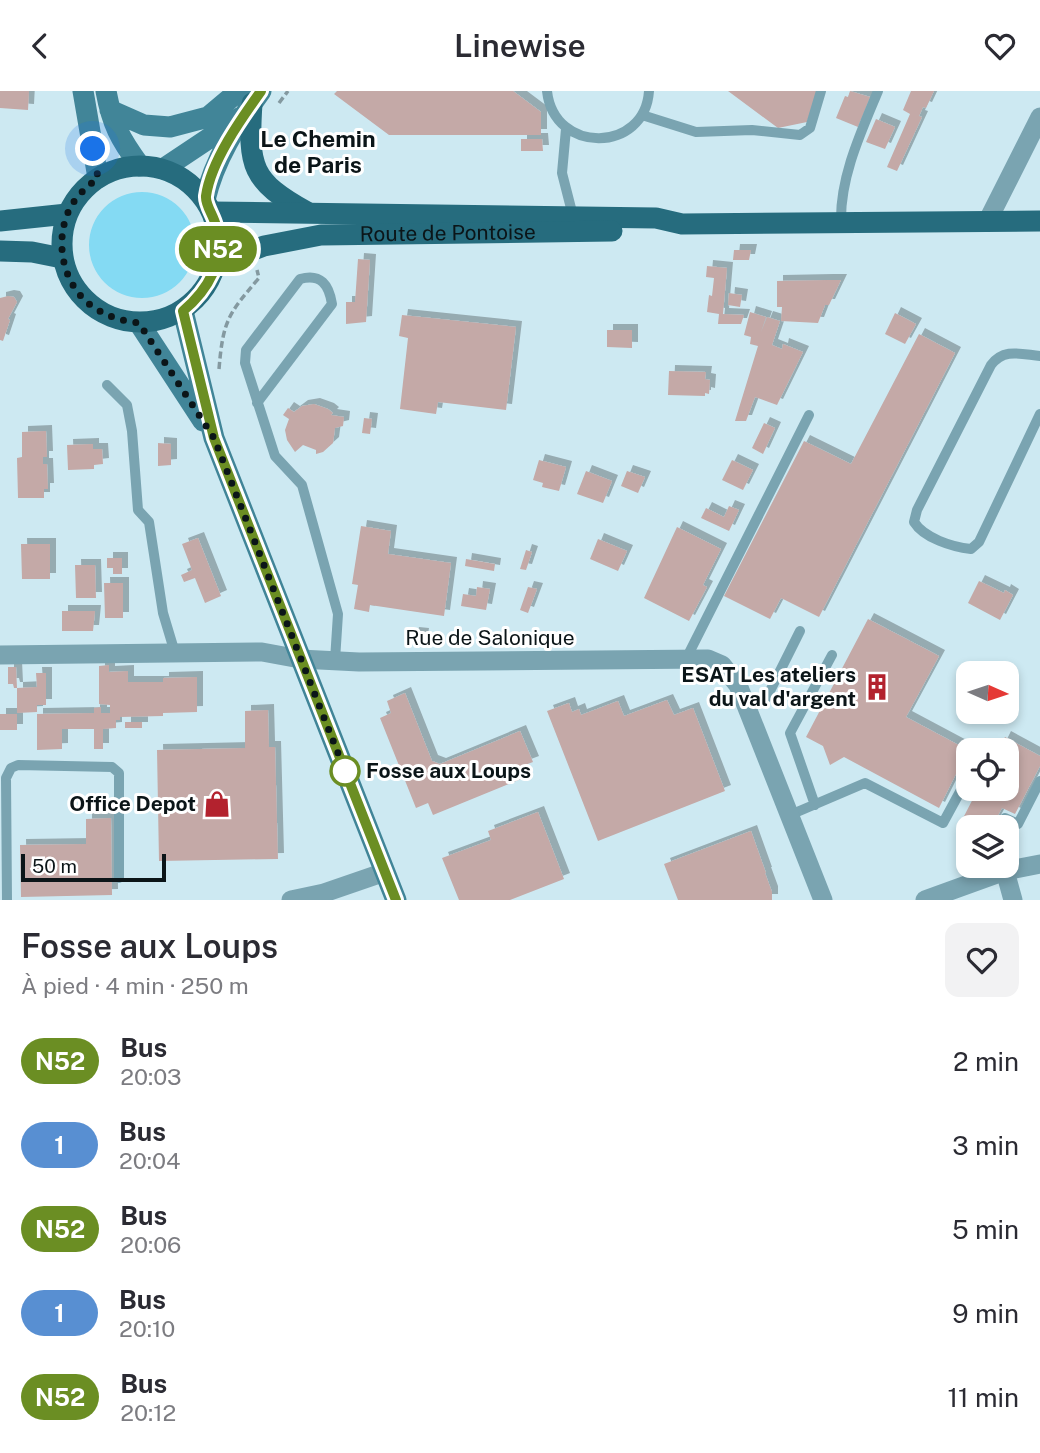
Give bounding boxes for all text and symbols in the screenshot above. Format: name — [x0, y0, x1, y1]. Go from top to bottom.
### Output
icon: back — [21, 27, 59, 65]
text: Linewise — [454, 27, 586, 64]
icon: heart — [981, 27, 1019, 65]
district label: Le Chemin de Paris — [260, 125, 376, 178]
your location — [75, 131, 110, 166]
street label: Route de Pontoise — [359, 219, 536, 246]
line badge: N52 — [178, 226, 258, 272]
text: N52 — [193, 235, 243, 263]
street label: Rue de Salonique — [405, 625, 575, 650]
north arrow — [956, 661, 1018, 725]
map controls — [956, 661, 1019, 878]
place label: ESAT Les ateliers du val d'argent — [681, 662, 856, 711]
building icon: ESAT Les ateliers du val d'argent — [862, 672, 892, 702]
button: locate — [956, 738, 1019, 801]
marker: Fosse aux Loups — [330, 756, 360, 786]
place label: Fosse aux Loups — [366, 758, 531, 783]
shop icon: Office Depot — [202, 789, 232, 819]
place label: Office Depot — [69, 791, 196, 816]
button: layers — [956, 815, 1019, 878]
scale bar — [21, 851, 166, 883]
text: 50 m — [32, 855, 77, 877]
button: heart — [945, 923, 1019, 997]
text: Fosse aux Loups — [21, 927, 278, 965]
text: À pied · 4 min · 250 m — [21, 972, 249, 999]
text: Bus — [120, 1032, 167, 1063]
text: 2 min — [953, 1046, 1019, 1077]
text: N52 — [35, 1047, 85, 1075]
text: 20:03 — [120, 1063, 182, 1090]
text: Bus — [119, 1116, 166, 1147]
text: 3 min — [952, 1130, 1019, 1161]
text: 1 — [54, 1131, 65, 1159]
text: 20:04 — [119, 1147, 180, 1174]
text: Bus — [120, 1200, 167, 1231]
text: 5 min — [952, 1214, 1019, 1245]
text: N52 — [35, 1215, 85, 1243]
text: 20:06 — [120, 1231, 181, 1258]
text: Bus — [119, 1284, 166, 1315]
text: 9 min — [952, 1298, 1019, 1329]
text: 1 — [54, 1299, 65, 1327]
text: 20:10 — [119, 1315, 175, 1342]
text: Bus — [120, 1368, 167, 1399]
text: 11 min — [947, 1382, 1019, 1413]
text: N52 — [35, 1383, 85, 1411]
text: 20:12 — [120, 1399, 176, 1426]

